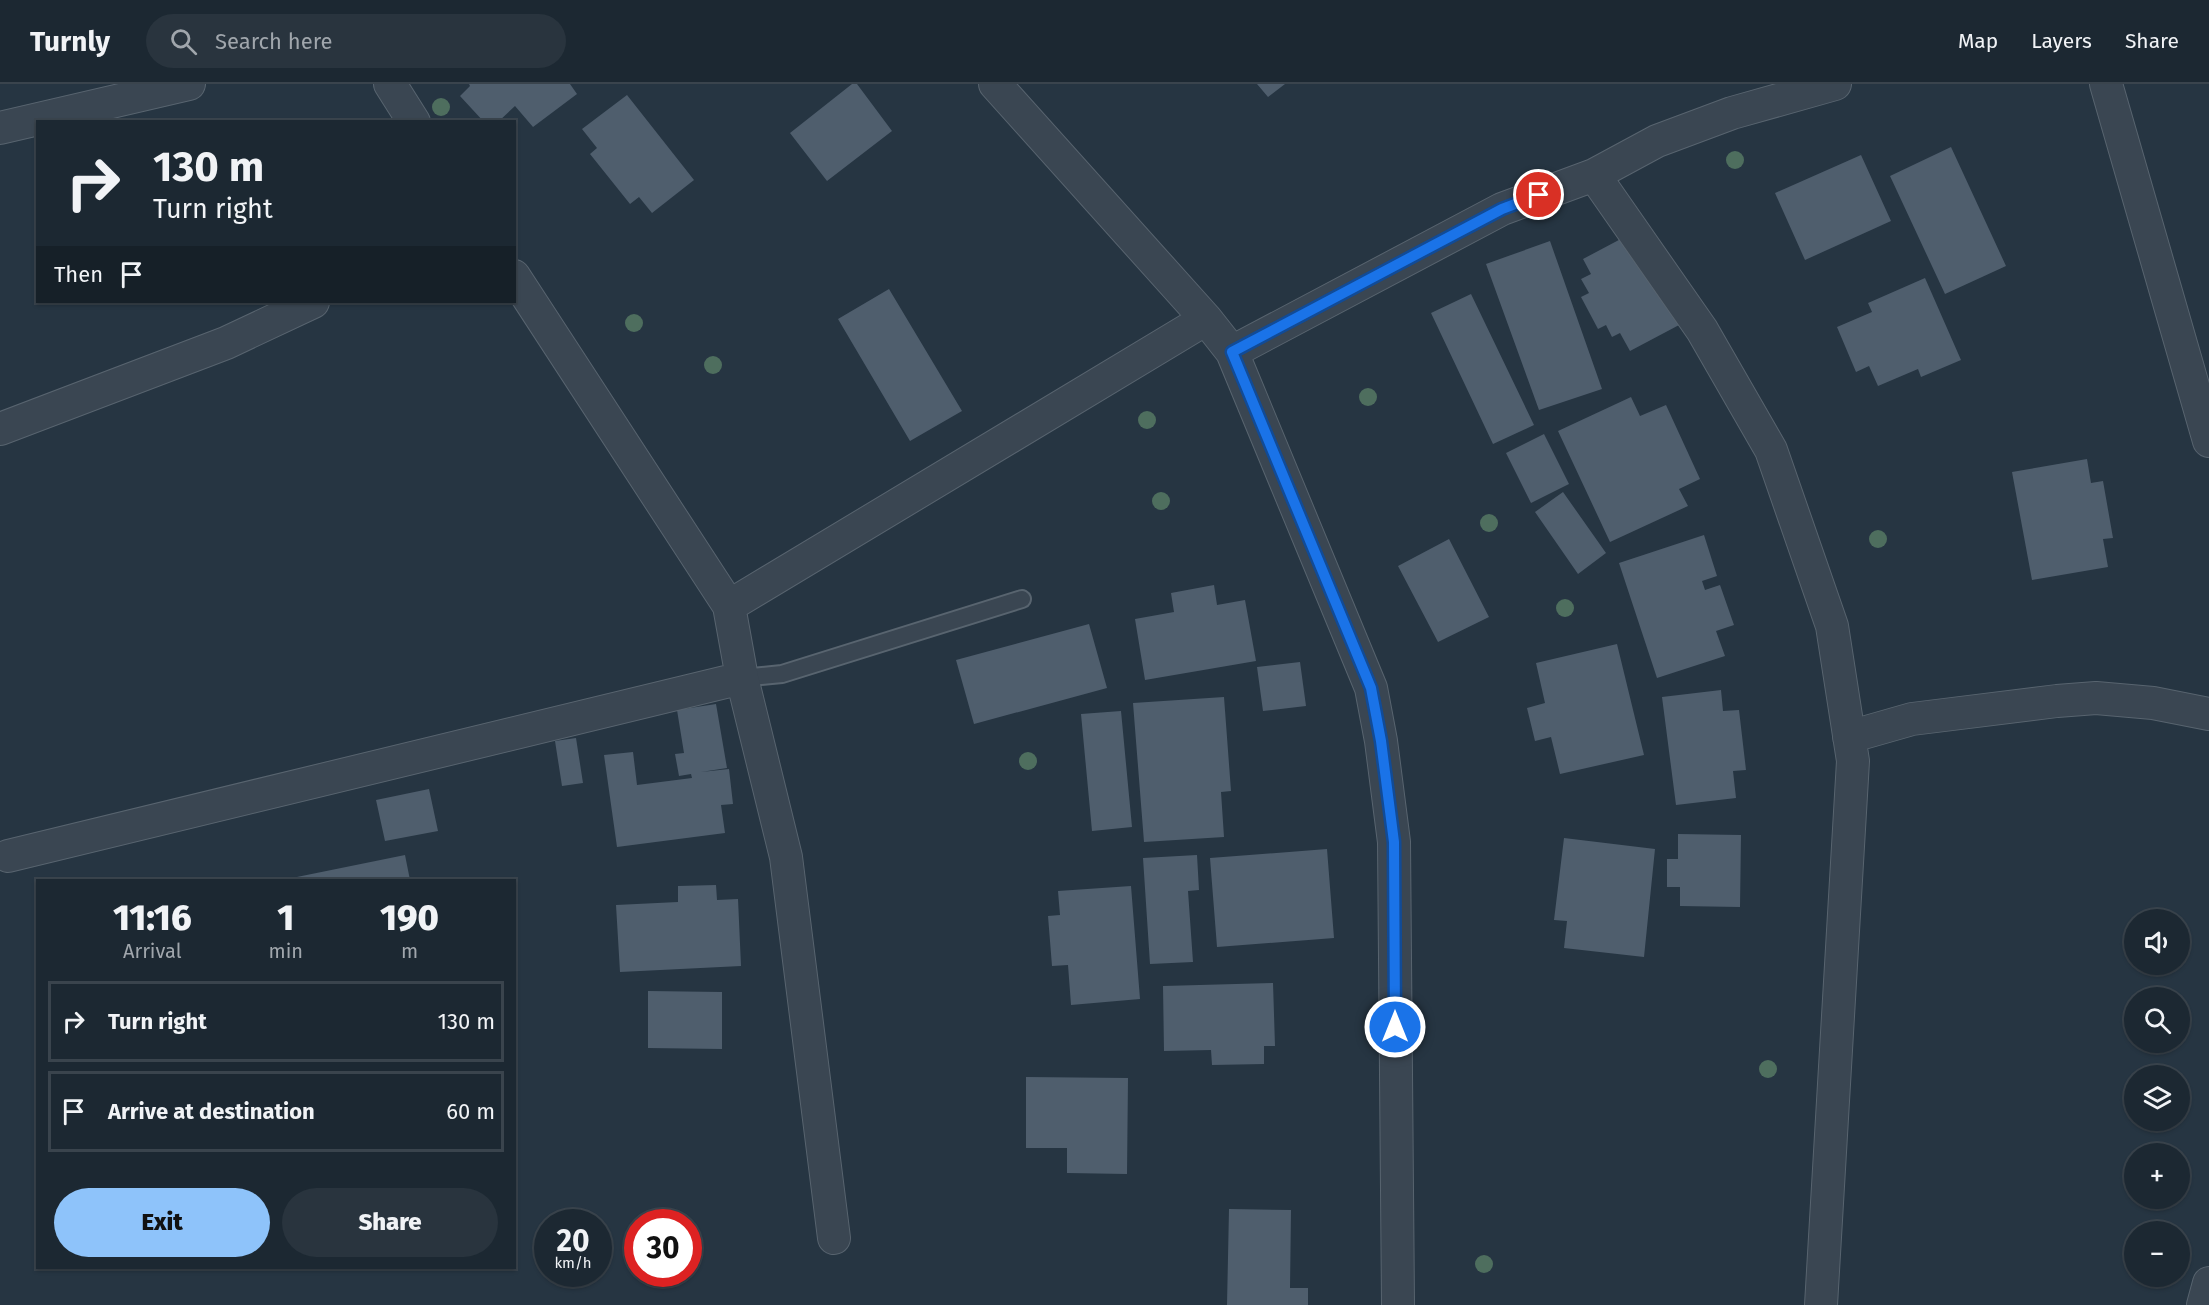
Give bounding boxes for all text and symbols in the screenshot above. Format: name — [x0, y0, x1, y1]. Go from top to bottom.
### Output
search box — [146, 14, 566, 68]
text: Turnly — [30, 25, 110, 58]
icon: search — [167, 25, 200, 58]
text: Search here — [215, 28, 332, 55]
text: Map — [1958, 28, 1998, 54]
text: Layers — [2031, 28, 2092, 54]
text: Share — [2125, 28, 2179, 54]
text: 130 m — [153, 142, 264, 192]
icon: right — [54, 144, 132, 222]
pin — [1513, 169, 1564, 220]
icon: arrive — [1522, 178, 1555, 211]
text: Turn right — [153, 193, 273, 225]
icon: arrive — [115, 258, 148, 291]
text: Then — [54, 261, 103, 288]
text: 11:16 — [113, 896, 192, 940]
text: 1 — [277, 896, 294, 940]
text: 190 — [380, 896, 439, 940]
map controls — [2124, 909, 2190, 1287]
button: sound — [2124, 909, 2190, 975]
text: Arrival — [123, 939, 182, 963]
text: min — [269, 939, 303, 963]
text: m — [401, 939, 418, 963]
button: search — [2124, 987, 2190, 1053]
position arrow — [1363, 995, 1427, 1059]
icon: right — [57, 1005, 90, 1038]
text: Turn right — [108, 1008, 207, 1035]
text: 130 m — [438, 1008, 495, 1035]
button: layers — [2124, 1065, 2190, 1131]
icon: arrive — [57, 1095, 90, 1128]
text: Arrive at destination — [108, 1098, 315, 1125]
text: 60 m — [446, 1098, 495, 1125]
button: + — [2124, 1143, 2190, 1209]
button: Exit — [54, 1188, 270, 1257]
button: Share — [282, 1188, 498, 1257]
speed limit sign: 30 — [624, 1209, 702, 1287]
button: − — [2124, 1221, 2190, 1287]
text: 20 — [556, 1223, 590, 1259]
text: km/h — [554, 1254, 592, 1272]

